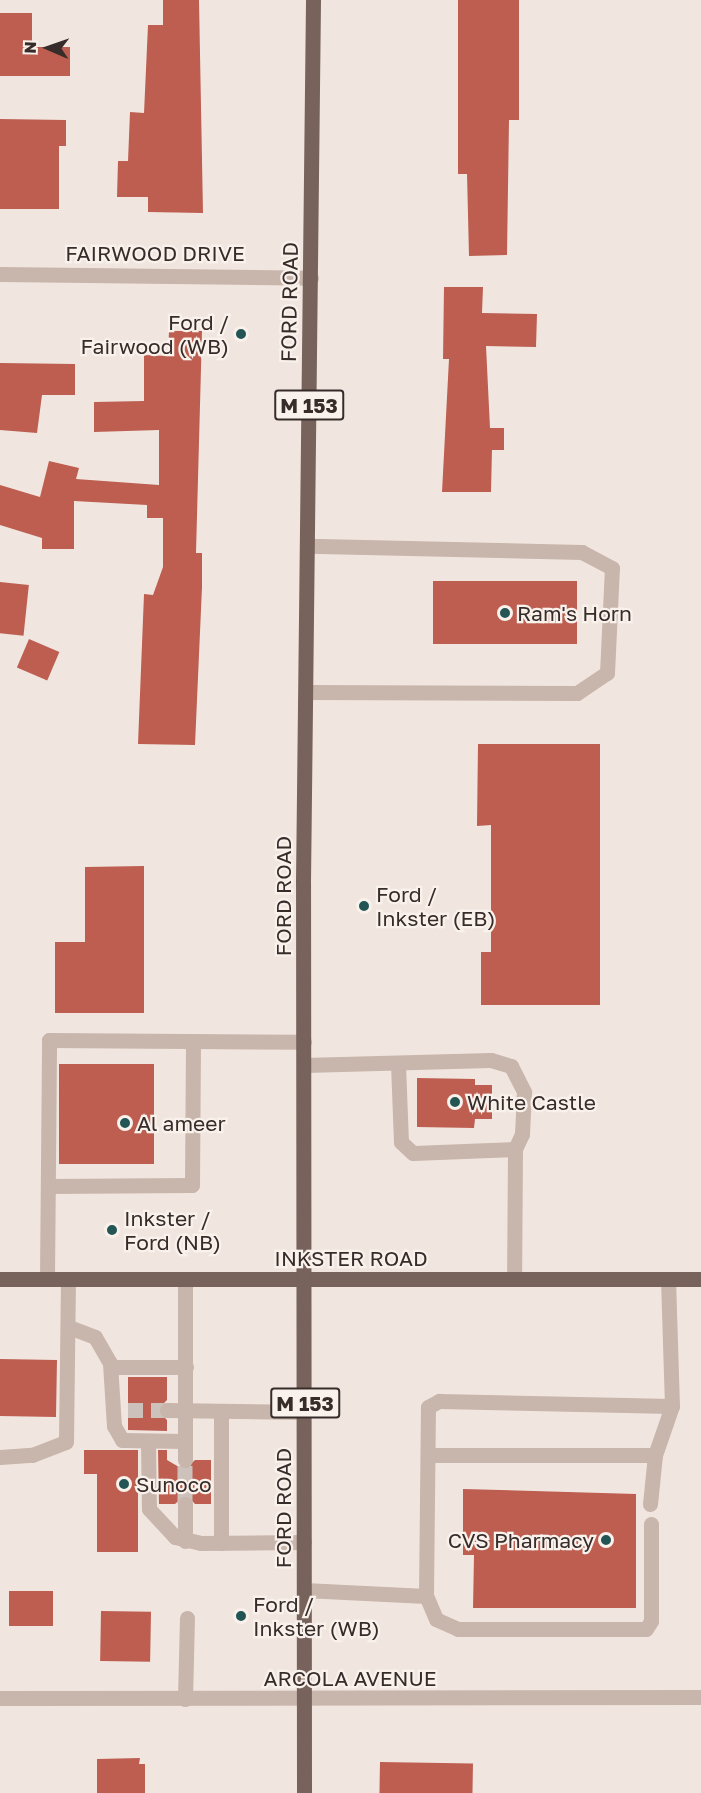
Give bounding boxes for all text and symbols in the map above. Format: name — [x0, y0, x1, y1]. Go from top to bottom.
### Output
north arrow — [18, 18, 78, 78]
text: N — [20, 41, 40, 54]
street label: FAIRWOOD DRIVE — [65, 240, 245, 266]
street label: FORD ROAD — [275, 242, 303, 362]
place label: Ford / Fairwood (WB) — [80, 309, 229, 359]
marker: Ford / Fairwood (WB) — [234, 327, 248, 341]
road number: M 153 — [273, 388, 345, 422]
place label: Ram's Horn — [517, 600, 632, 626]
marker: Ram's Horn — [498, 606, 512, 620]
street label: FORD ROAD — [270, 836, 296, 956]
place label: Ford / Inkster (EB) — [376, 881, 495, 931]
marker: Ford / Inkster (EB) — [357, 899, 371, 913]
place label: White Castle — [467, 1089, 596, 1115]
marker: White Castle — [448, 1095, 462, 1109]
place label: Al ameer — [137, 1110, 226, 1136]
marker: Al ameer — [118, 1116, 132, 1130]
place label: Inkster / Ford (NB) — [124, 1205, 221, 1255]
marker: Inkster / Ford (NB) — [105, 1223, 119, 1237]
street label: INKSTER ROAD — [274, 1245, 428, 1271]
road number: M 153 — [269, 1386, 341, 1420]
street label: FORD ROAD — [270, 1448, 296, 1568]
place label: Sunoco — [136, 1471, 212, 1497]
marker: Sunoco — [117, 1477, 131, 1491]
place label: CVS Pharmacy — [448, 1527, 594, 1553]
marker: CVS Pharmacy — [599, 1533, 613, 1547]
place label: Ford / Inkster (WB) — [253, 1591, 380, 1641]
marker: Ford / Inkster (WB) — [234, 1609, 248, 1623]
street label: ARCOLA AVENUE — [263, 1665, 437, 1691]

